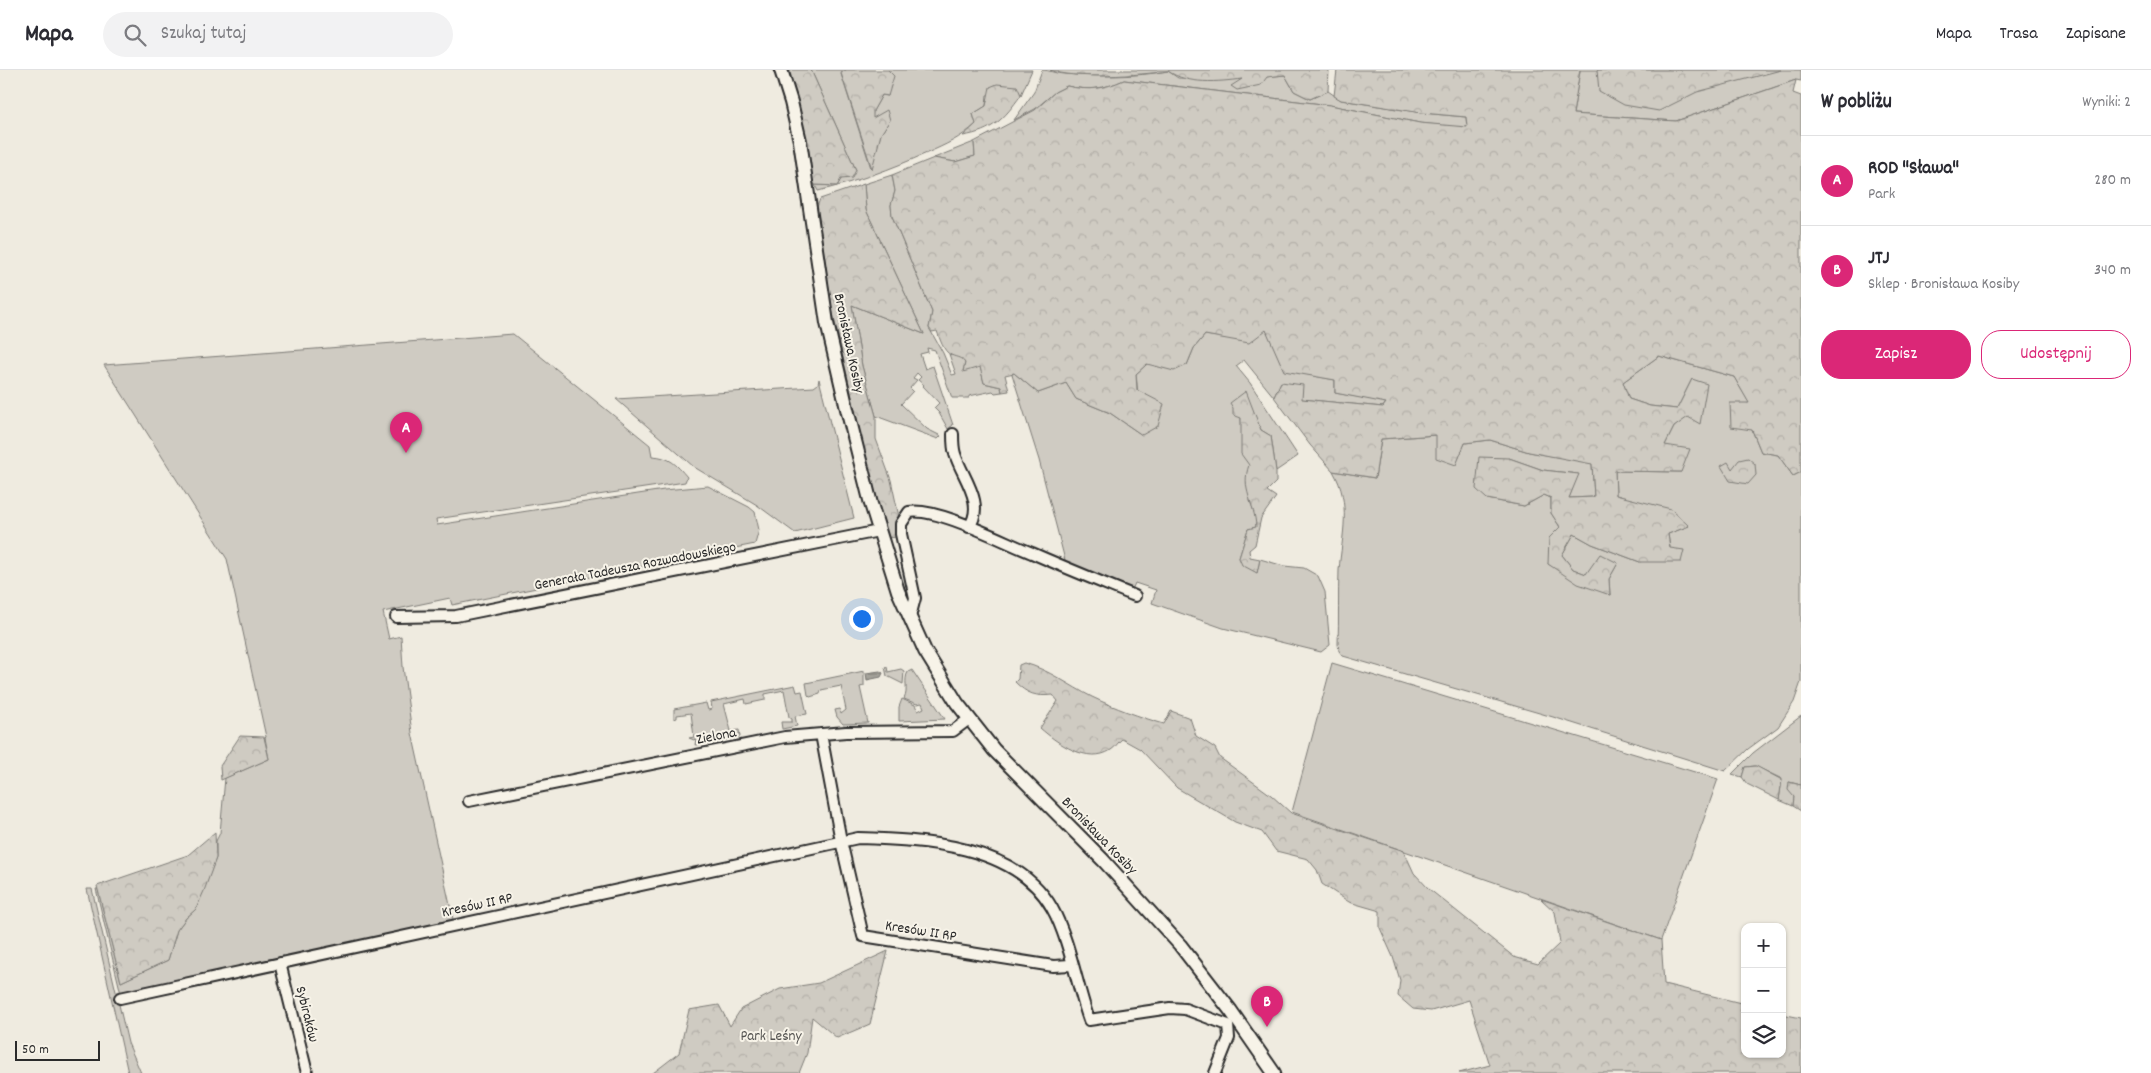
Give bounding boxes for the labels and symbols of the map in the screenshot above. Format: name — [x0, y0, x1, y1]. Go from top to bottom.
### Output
street label: Bronisława Kosiby — [827, 291, 870, 396]
pin: A — [390, 412, 422, 453]
street label: Generała Tadeusza Rozwadowskiego — [533, 537, 738, 597]
your location — [849, 606, 875, 632]
street label: Zielona — [695, 722, 739, 752]
street label: Bronisława Kosiby — [1055, 792, 1142, 881]
street label: Kresów II RP — [440, 888, 515, 924]
street label: Kresów II RP — [883, 915, 958, 949]
street label: Sybiraków — [288, 984, 324, 1045]
pin: B — [1251, 986, 1283, 1027]
park label: Park Leśny — [740, 1026, 803, 1048]
scale bar — [15, 1038, 100, 1061]

